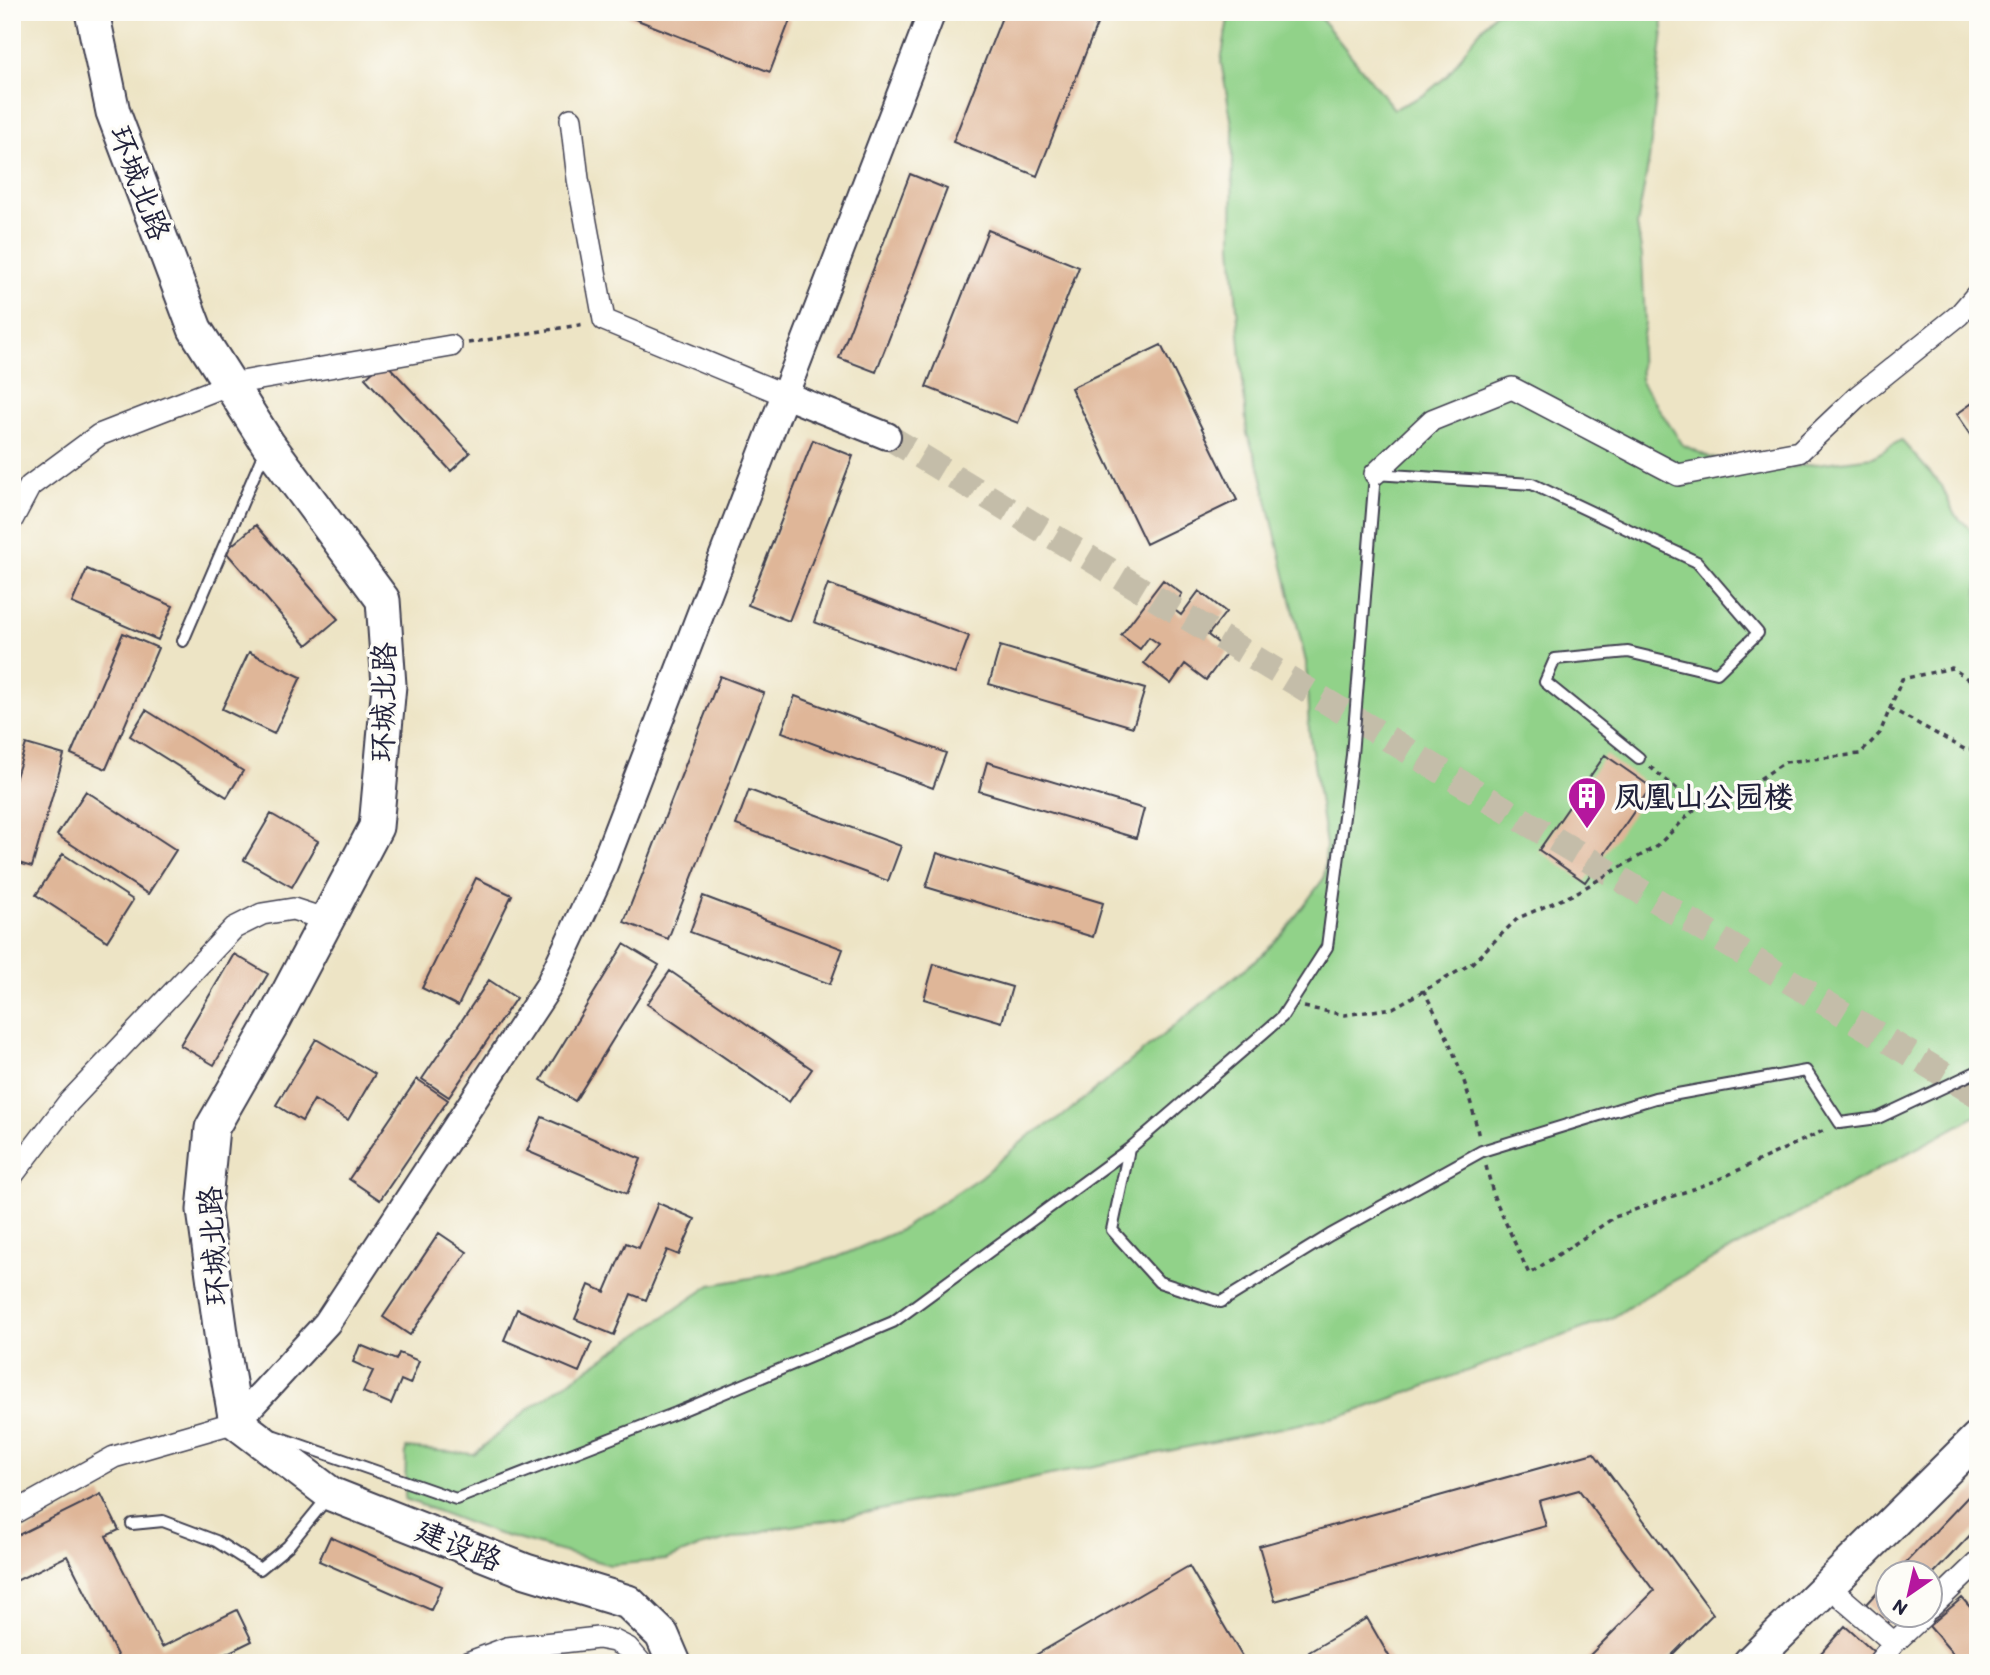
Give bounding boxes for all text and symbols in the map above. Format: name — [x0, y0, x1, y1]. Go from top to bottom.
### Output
street label: 环城北路 — [101, 120, 179, 246]
street label: 环城北路 — [363, 642, 403, 762]
building icon: 凤凰山公园楼 — [1566, 775, 1608, 830]
place label: 凤凰山公园楼 — [1614, 778, 1794, 815]
street label: 环城北路 — [190, 1185, 236, 1307]
street label: 建设路 — [410, 1511, 508, 1579]
north arrow — [1874, 1560, 1944, 1630]
text: N — [1888, 1595, 1912, 1621]

